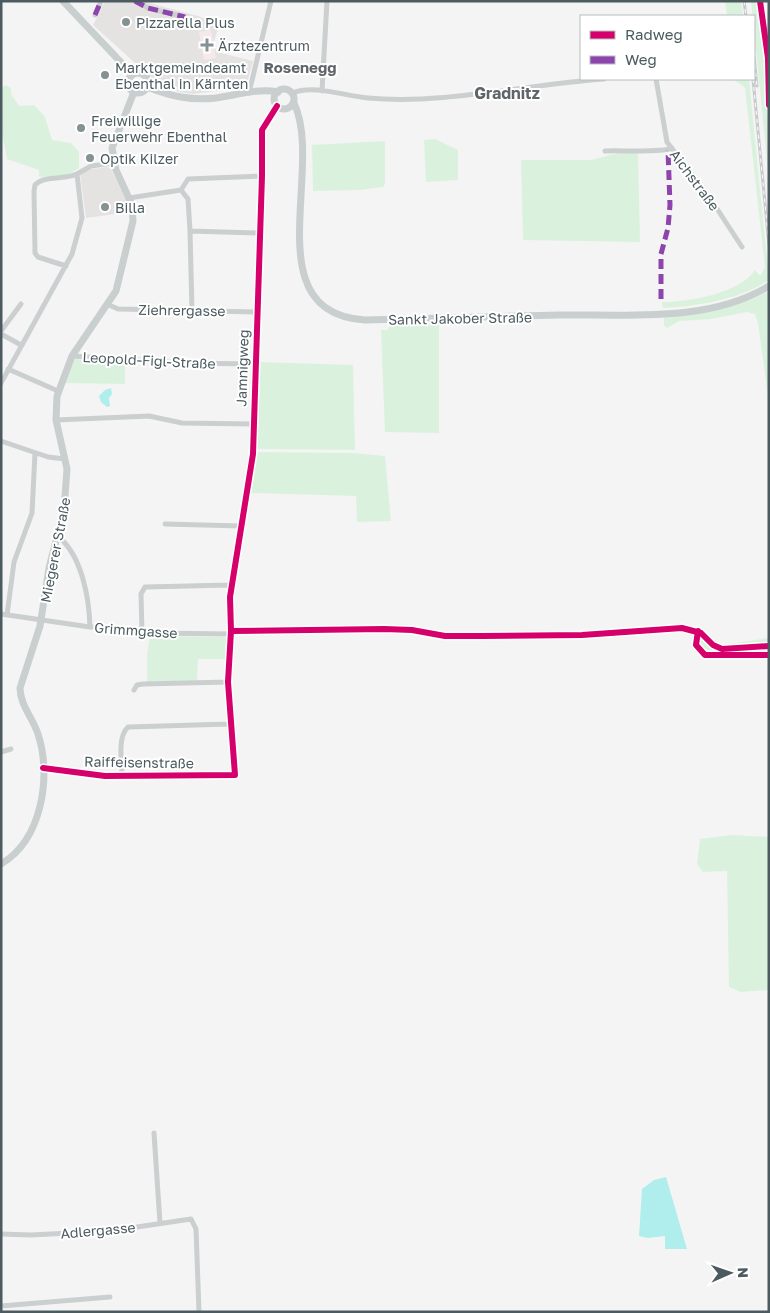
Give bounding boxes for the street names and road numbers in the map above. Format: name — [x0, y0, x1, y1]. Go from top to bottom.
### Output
street label: Aichstraße — [667, 146, 723, 214]
street label: Ziehrergasse — [138, 301, 226, 319]
street label: Sankt Jakober Straße — [388, 308, 532, 328]
street label: Jamnigweg — [232, 329, 252, 407]
street label: Leopold-Figl-Straße — [82, 348, 216, 372]
street label: Miegerer Straße — [36, 496, 74, 604]
street label: Grimmgasse — [94, 619, 178, 641]
street label: Raiffeisenstraße — [84, 753, 194, 771]
street label: Adlergasse — [60, 1218, 136, 1242]

